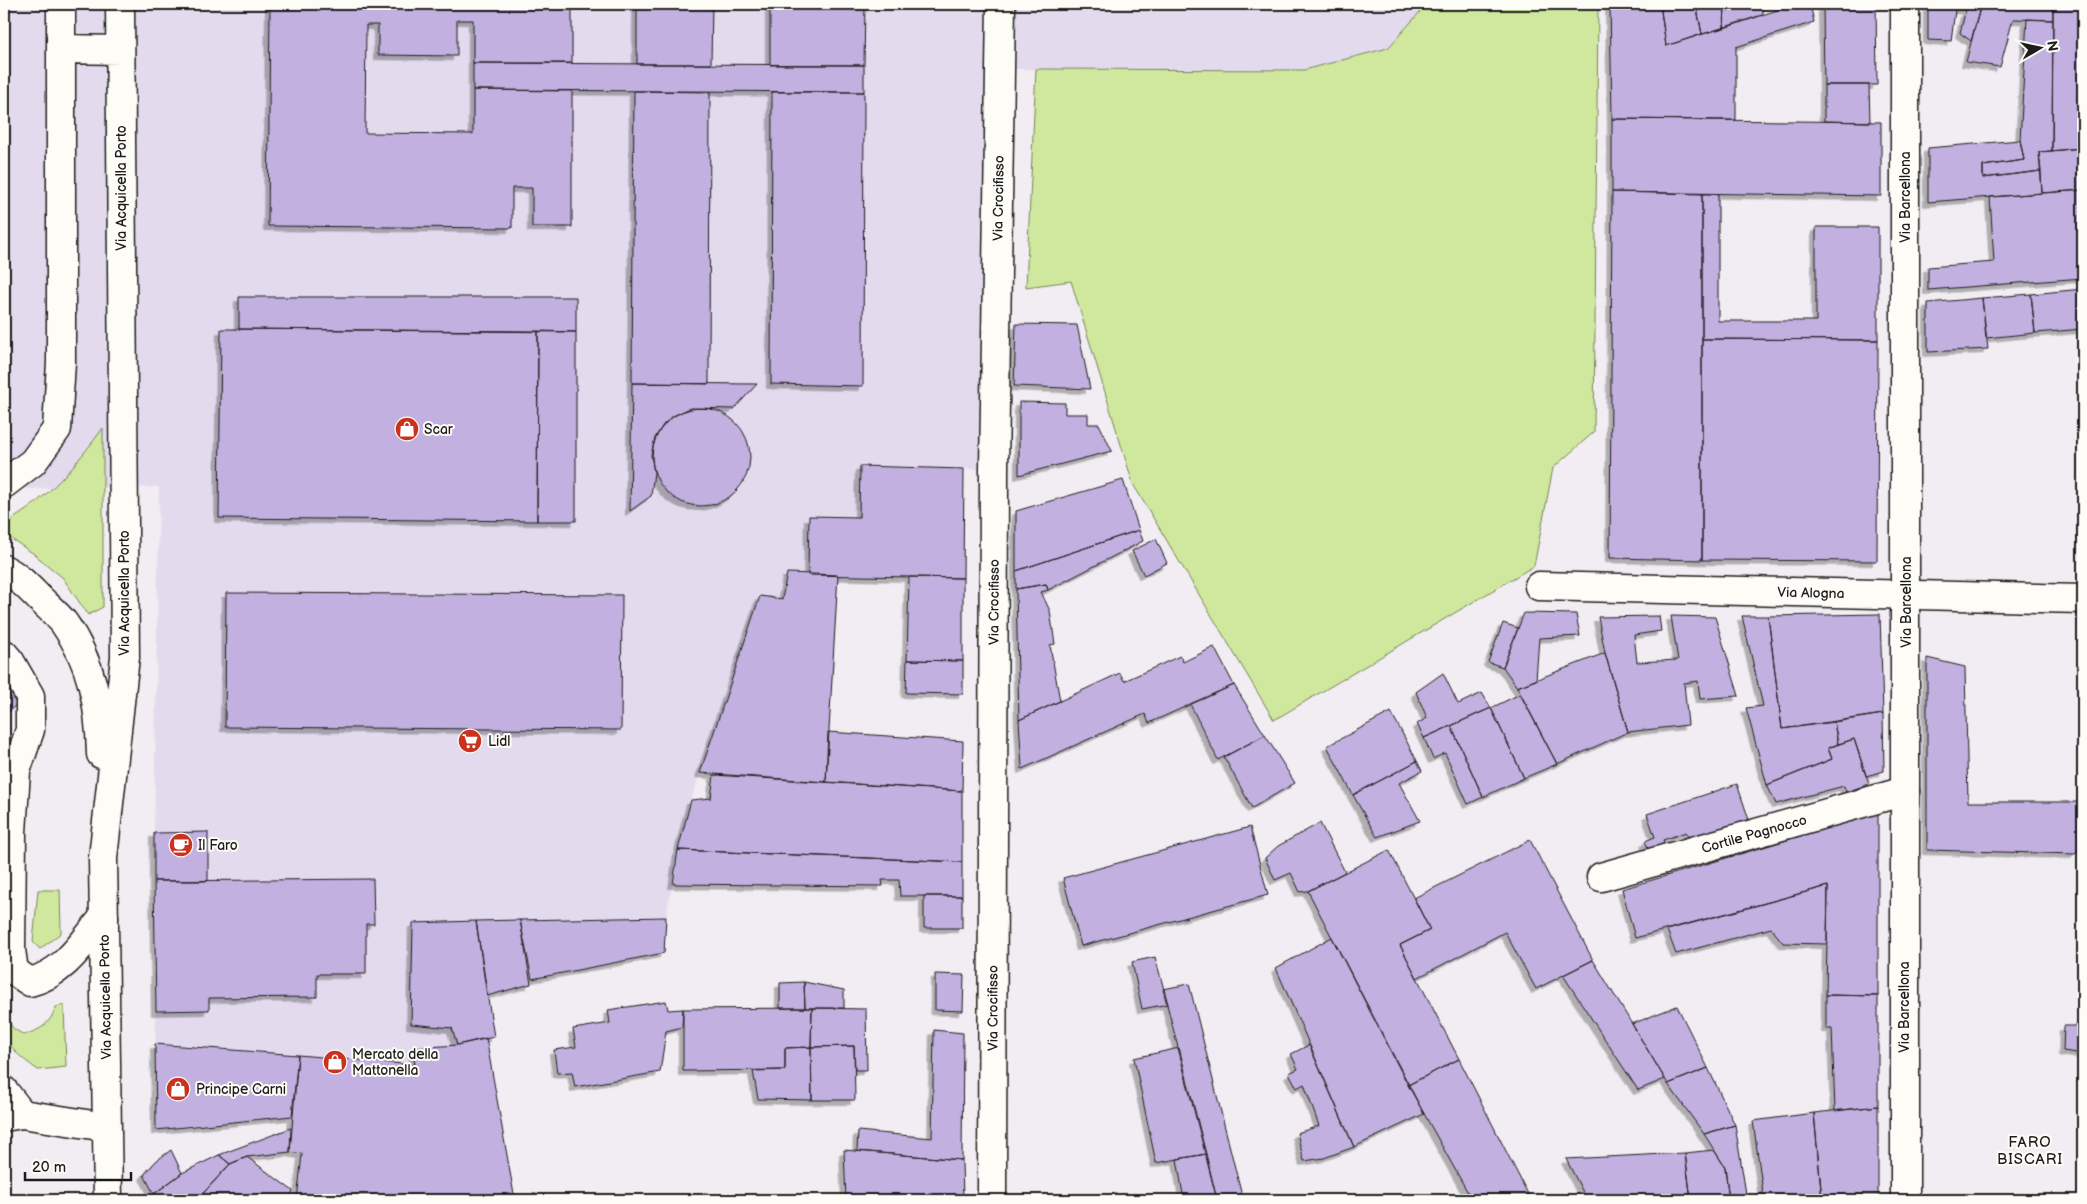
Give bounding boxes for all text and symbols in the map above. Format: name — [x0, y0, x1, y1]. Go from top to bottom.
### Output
north arrow — [2014, 22, 2064, 72]
text: N — [2043, 40, 2062, 53]
street label: Via Acquicella Porto — [113, 125, 130, 251]
street label: Via Barcellona — [1897, 151, 1914, 243]
street label: Via Crocifisso — [989, 155, 1008, 241]
shop icon: Scar — [394, 416, 420, 442]
place label: Scar — [424, 421, 454, 438]
street label: Via Acquicella Porto — [116, 530, 133, 656]
street label: Via Barcellona — [1898, 556, 1915, 648]
street label: Via Crocifisso — [986, 559, 1003, 645]
street label: Via Alogna — [1777, 584, 1845, 602]
supermarket icon: Lidl — [457, 728, 483, 754]
place label: Lidl — [488, 733, 510, 750]
street label: Cortile Pagnocco — [1699, 811, 1809, 857]
cafe icon: Il Faro — [168, 832, 194, 858]
place label: Il Faro — [198, 837, 238, 854]
street label: Via Acquicella Porto — [96, 934, 115, 1060]
street label: Via Barcellona — [1896, 961, 1913, 1053]
street label: Via Crocifisso — [984, 965, 1002, 1051]
place label: Mercato della Mattonella — [352, 1046, 439, 1079]
shop icon: Mercato della Mattonella — [322, 1049, 348, 1075]
shop icon: Principe Carni — [165, 1076, 191, 1102]
place label: Principe Carni — [196, 1081, 286, 1098]
district label: FARO BISCARI — [1997, 1133, 2063, 1169]
scale bar — [25, 1149, 131, 1181]
text: 20 m — [32, 1158, 66, 1177]

